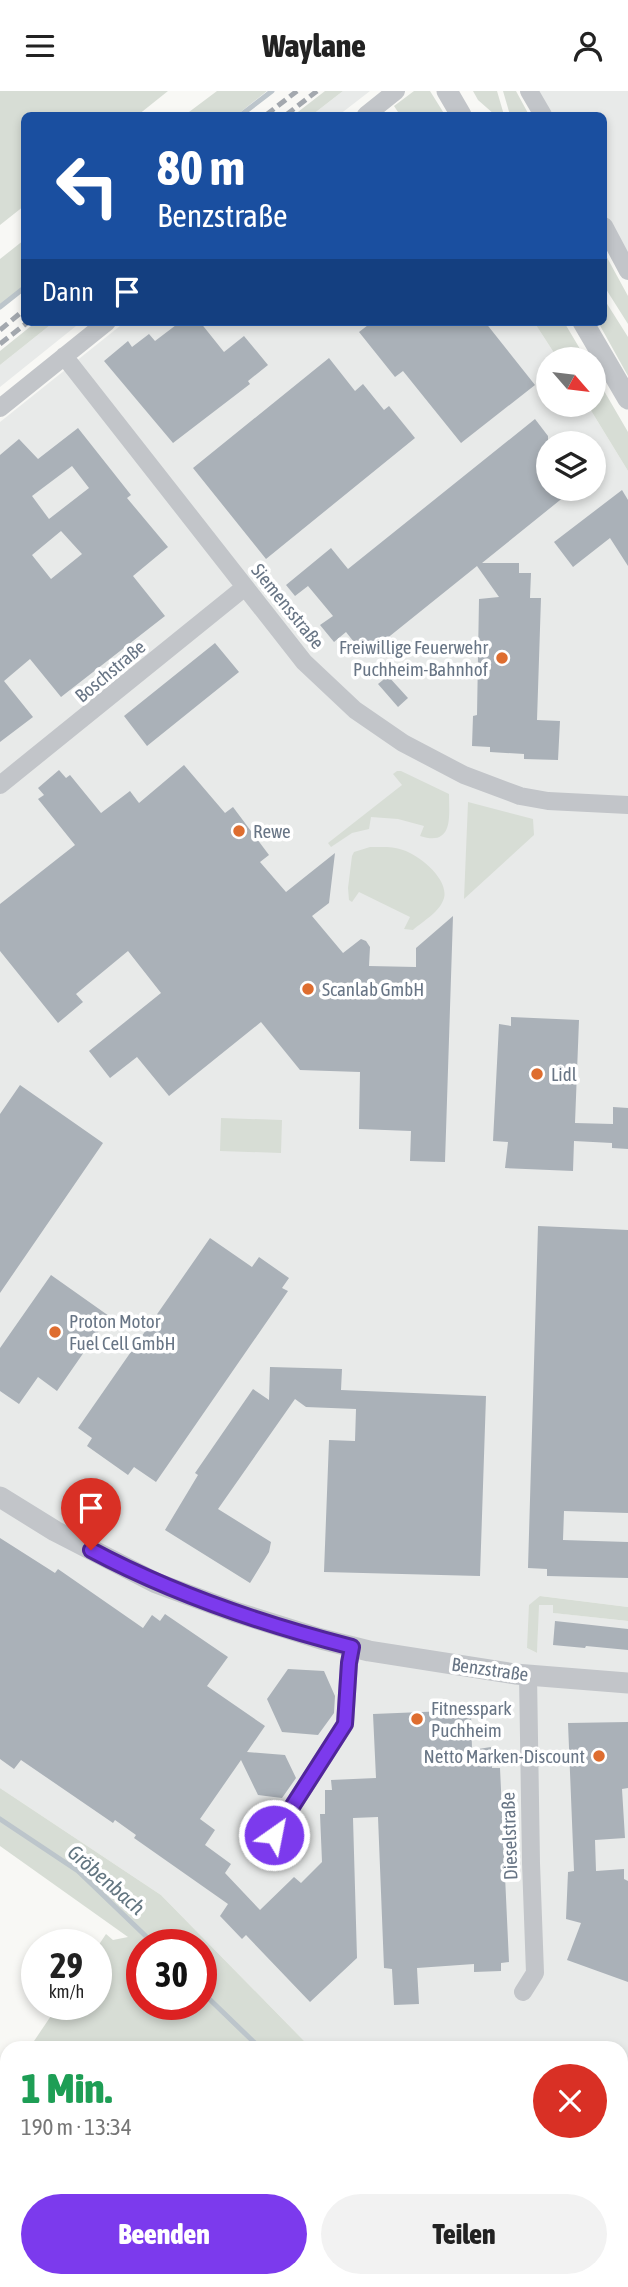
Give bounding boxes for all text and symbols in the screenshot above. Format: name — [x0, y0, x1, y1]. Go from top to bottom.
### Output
icon: menu — [21, 27, 59, 65]
text: Waylane — [262, 27, 366, 64]
icon: person — [569, 27, 607, 65]
text: 80 m — [157, 139, 245, 195]
icon: left — [42, 140, 133, 231]
text: Benzstraße — [157, 197, 288, 234]
icon: arrive — [108, 273, 146, 311]
text: Dann — [42, 277, 94, 307]
north arrow — [536, 347, 606, 417]
map controls — [536, 347, 606, 501]
button: layers — [536, 431, 606, 501]
street label: Siemensstraße — [247, 559, 329, 653]
street label: Boschstraße — [70, 635, 150, 707]
place label: Freiwillige Feuerwehr Puchheim-Bahnhof — [339, 636, 488, 680]
marker: Freiwillige Feuerwehr Puchheim-Bahnhof — [494, 650, 510, 666]
place label: Rewe — [253, 820, 291, 842]
marker: Rewe — [231, 823, 247, 839]
place label: Scanlab GmbH — [322, 978, 424, 1000]
marker: Scanlab GmbH — [300, 981, 316, 997]
place label: Lidl — [551, 1063, 577, 1085]
marker: Lidl — [529, 1066, 545, 1082]
place label: Proton Motor Fuel Cell GmbH — [69, 1310, 176, 1354]
marker: Proton Motor Fuel Cell GmbH — [47, 1324, 63, 1340]
pin — [61, 1478, 121, 1550]
icon: arrive — [72, 1489, 110, 1527]
street label: Benzstraße — [450, 1653, 530, 1685]
place label: Fitnesspark Puchheim — [431, 1697, 512, 1741]
marker: Fitnesspark Puchheim — [409, 1711, 425, 1727]
place label: Netto Marken-Discount — [424, 1745, 585, 1767]
marker: Netto Marken-Discount — [591, 1748, 607, 1764]
street label: Dieselstraße — [496, 1792, 522, 1880]
position arrow — [237, 1798, 311, 1872]
water label: Gröbenbach — [63, 1839, 150, 1919]
speed limit sign: 30 — [126, 1929, 217, 2020]
text: 29 — [50, 1945, 83, 1985]
text: km/h — [49, 1981, 84, 2002]
text: 1 Min. — [21, 2064, 112, 2112]
button: close — [533, 2064, 607, 2138]
text: 190 m · 13:34 — [21, 2114, 132, 2140]
button: Beenden — [21, 2194, 307, 2274]
button: Teilen — [321, 2194, 607, 2274]

